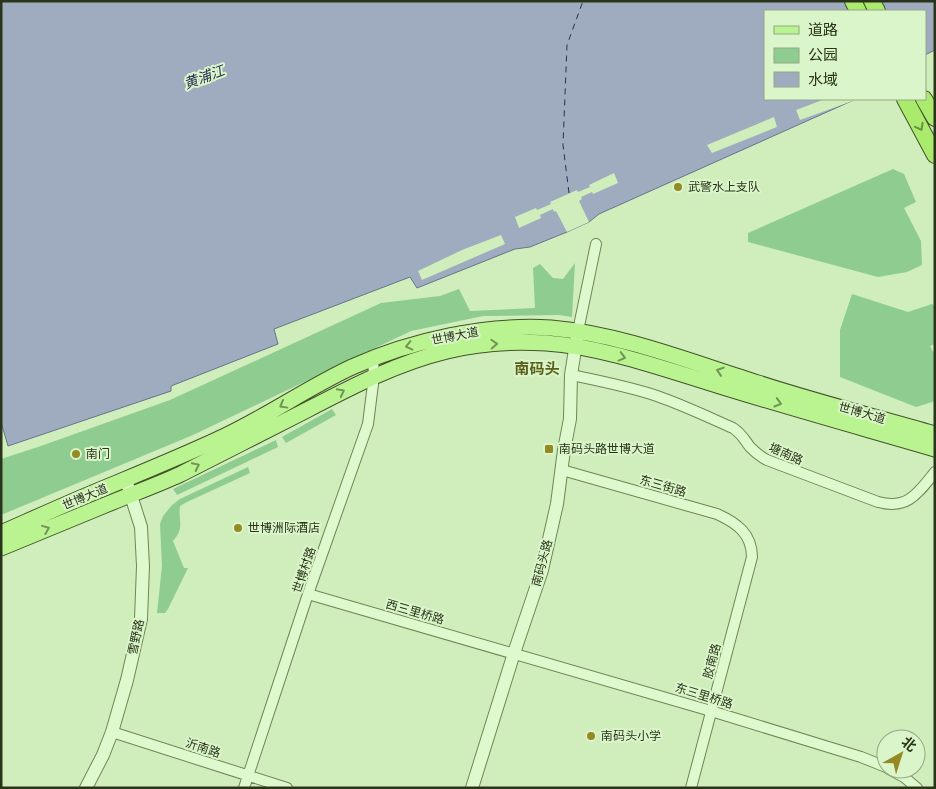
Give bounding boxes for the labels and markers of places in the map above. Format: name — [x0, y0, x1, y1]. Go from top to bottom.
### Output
place label: 武警水上支队 — [688, 179, 760, 194]
marker: 武警水上支队 — [672, 181, 684, 193]
place label: 南码头路世博大道 — [559, 441, 655, 456]
marker: 南码头路世博大道 — [543, 443, 555, 455]
place label: 南门 — [86, 446, 110, 461]
marker: 南门 — [70, 448, 82, 460]
place label: 世博洲际酒店 — [248, 520, 320, 535]
marker: 世博洲际酒店 — [232, 522, 244, 534]
place label: 南码头小学 — [601, 728, 661, 743]
marker: 南码头小学 — [585, 730, 597, 742]

